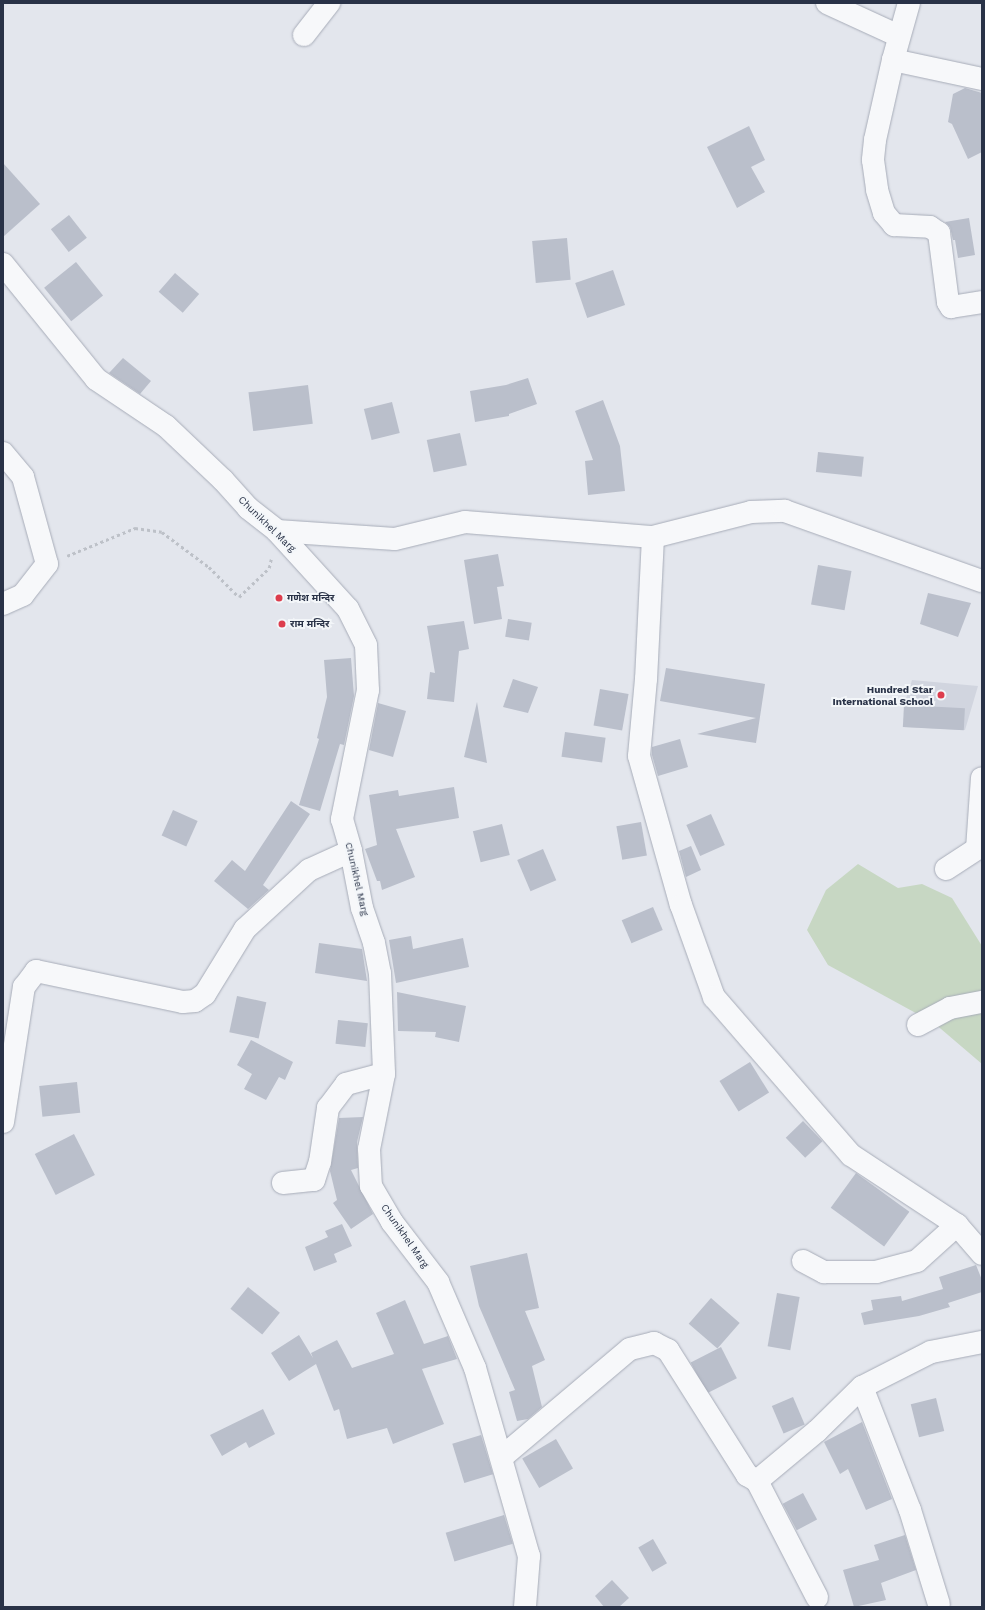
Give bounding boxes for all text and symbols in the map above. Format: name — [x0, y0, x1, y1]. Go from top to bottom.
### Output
street label: Chunikhel Marg — [236, 493, 298, 555]
place label: गणेश मन्दिर — [287, 592, 334, 604]
marker: गणेश मन्दिर — [274, 593, 284, 603]
place label: राम मन्दिर — [290, 618, 330, 630]
marker: राम मन्दिर — [277, 619, 287, 629]
place label: Hundred Star International School — [832, 683, 933, 706]
marker: Hundred Star International School — [936, 690, 946, 700]
street label: Chunikhel Marg — [343, 841, 371, 917]
street label: Chunikhel Marg — [378, 1202, 432, 1270]

